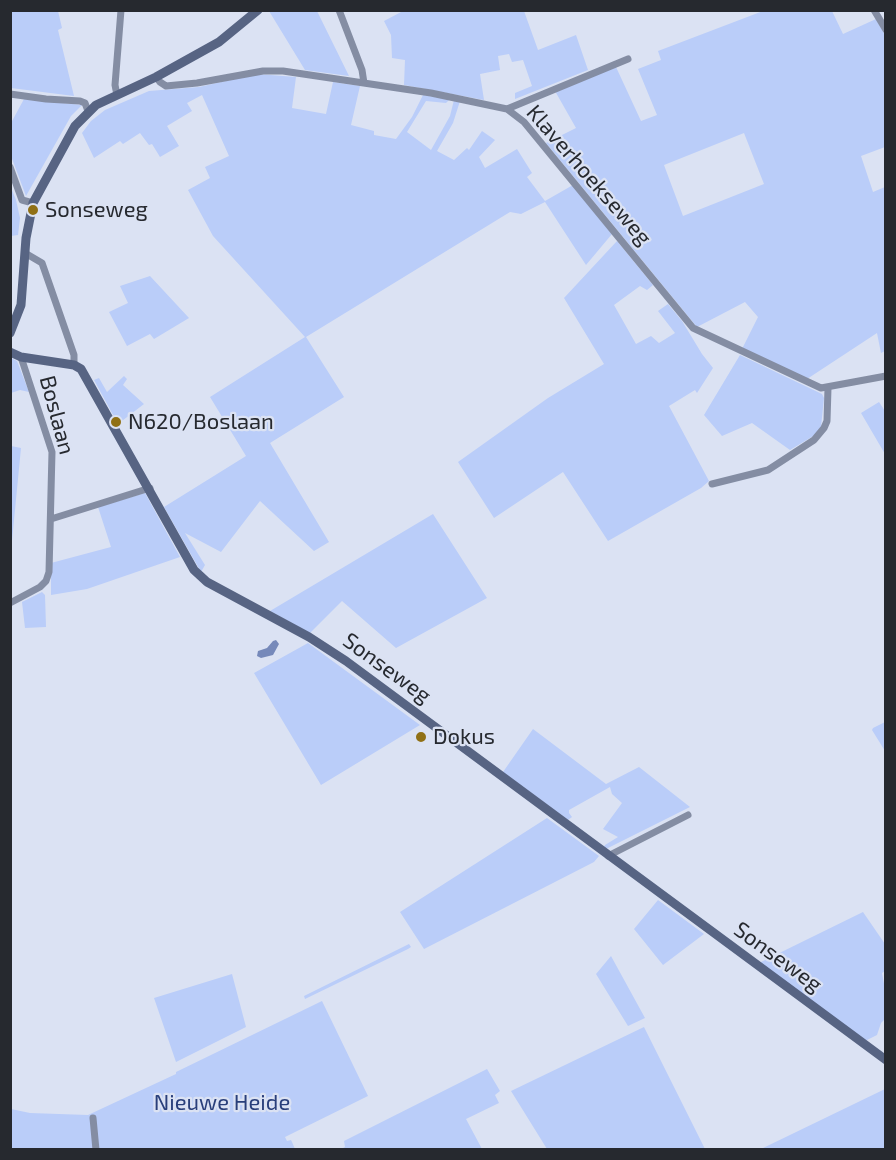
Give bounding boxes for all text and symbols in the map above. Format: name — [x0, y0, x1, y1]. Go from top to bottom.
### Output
street label: Klaverhoekseweg — [521, 99, 657, 251]
place label: Sonseweg — [45, 197, 148, 223]
marker: Sonseweg — [26, 203, 40, 217]
street label: Boslaan — [34, 373, 80, 457]
place label: N620/Boslaan — [128, 409, 274, 435]
marker: N620/Boslaan — [109, 415, 123, 429]
street label: Sonseweg — [338, 627, 436, 709]
place label: Dokus — [433, 724, 495, 750]
marker: Dokus — [414, 730, 428, 744]
street label: Sonseweg — [729, 916, 827, 998]
park label: Nieuwe Heide — [154, 1090, 290, 1116]

